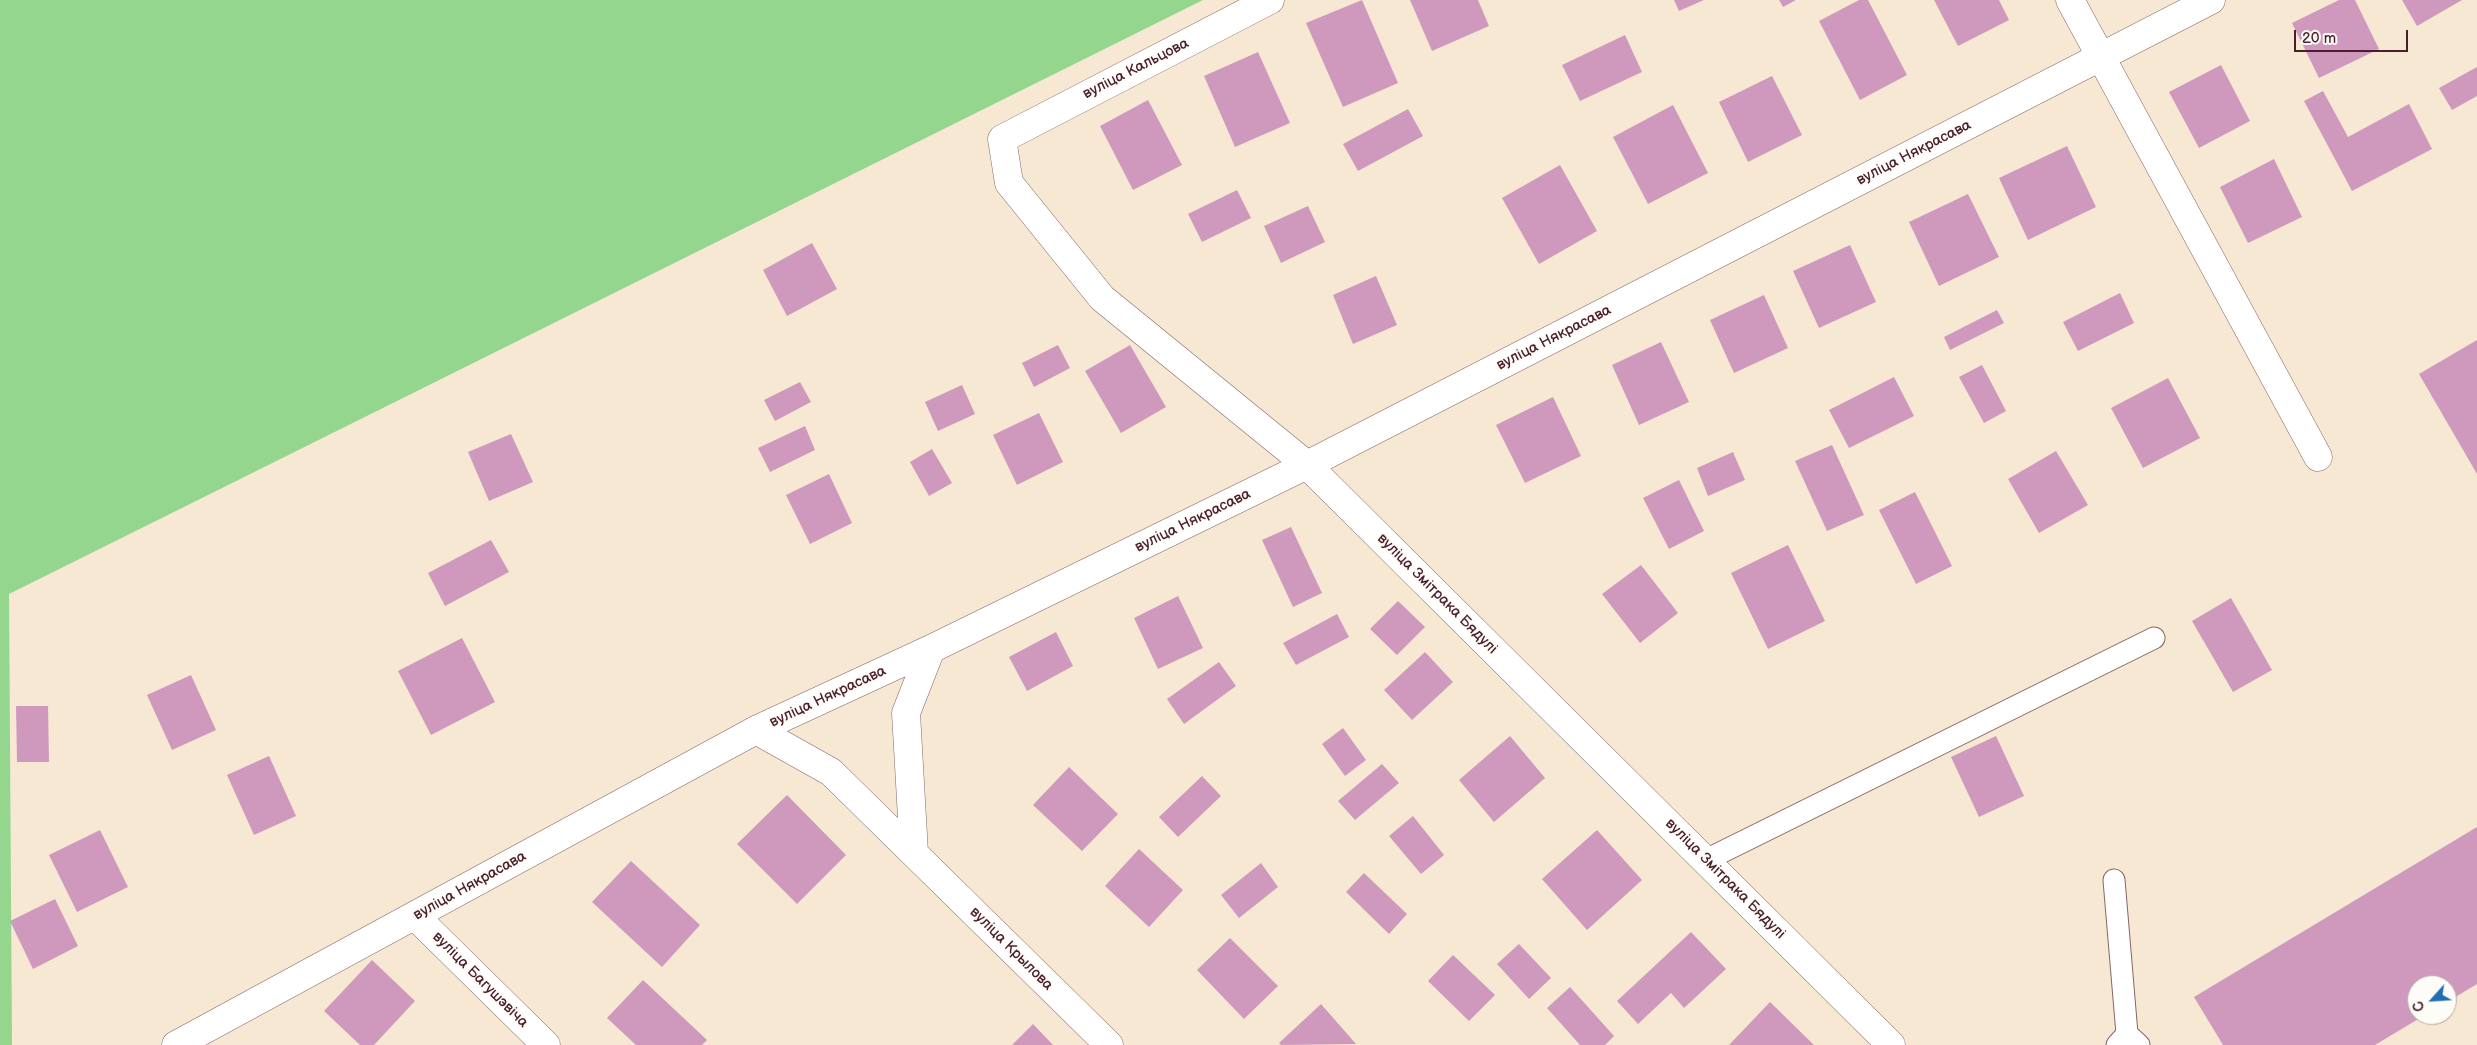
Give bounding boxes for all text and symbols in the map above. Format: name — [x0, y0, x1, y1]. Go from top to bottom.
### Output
scale bar — [2297, 20, 2411, 52]
text: 20 m — [2302, 29, 2336, 48]
street label: вуліца Кальцова — [1080, 35, 1192, 103]
street label: вуліца Някрасава — [1854, 116, 1974, 190]
street label: вуліца Някрасава — [1494, 301, 1614, 375]
street label: вуліца Някрасава — [1132, 485, 1254, 557]
street label: вуліца Змітрака Бядулі — [1373, 530, 1501, 658]
street label: вуліца Някрасава — [767, 662, 889, 732]
street label: вуліца Змітрака Бядулі — [1661, 815, 1789, 943]
street label: вуліца Някрасава — [410, 847, 530, 925]
street label: вуліца Крылова — [965, 903, 1057, 995]
street label: вуліца Багушэвіча — [428, 928, 532, 1032]
north arrow — [2407, 975, 2457, 1025]
text: С — [2409, 998, 2429, 1014]

